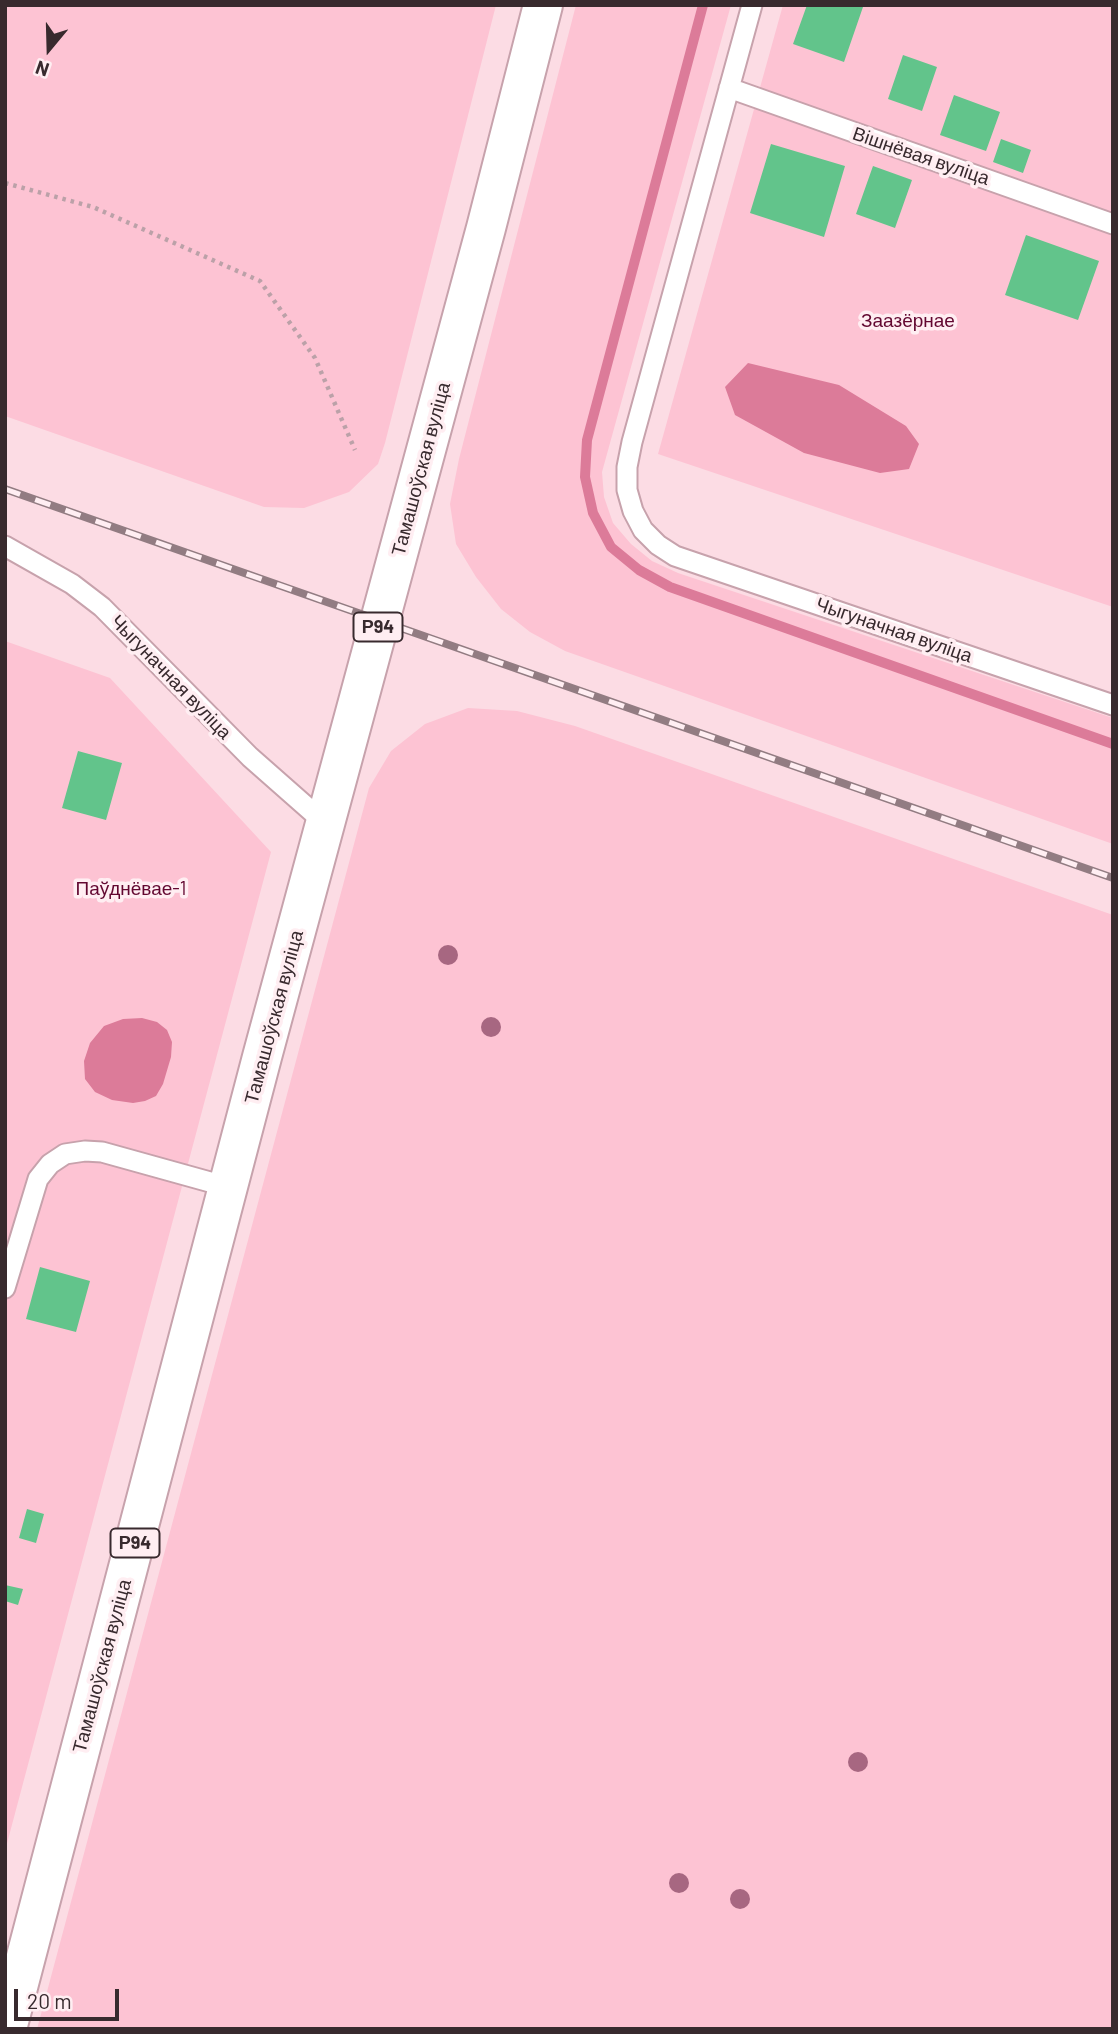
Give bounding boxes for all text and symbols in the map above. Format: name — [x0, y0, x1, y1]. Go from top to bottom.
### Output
north arrow — [14, 14, 84, 84]
text: N — [32, 56, 52, 82]
street label: Вішнёвая вуліца — [850, 122, 992, 190]
park label: Заазёрнае — [861, 310, 955, 332]
street label: Тамашоўская вуліца — [387, 380, 455, 558]
street label: Чыгуначная вуліца — [813, 593, 975, 667]
street label: Чыгуначная вуліца — [106, 610, 236, 744]
road number: Р94 — [354, 612, 402, 642]
park label: Паўднёвае-1 — [75, 878, 187, 900]
street label: Тамашоўская вуліца — [240, 928, 308, 1106]
road number: Р94 — [110, 1528, 160, 1558]
street label: Тамашоўская вуліца — [68, 1577, 136, 1755]
scale bar — [18, 1974, 122, 2018]
text: 20 m — [27, 1988, 72, 2013]

